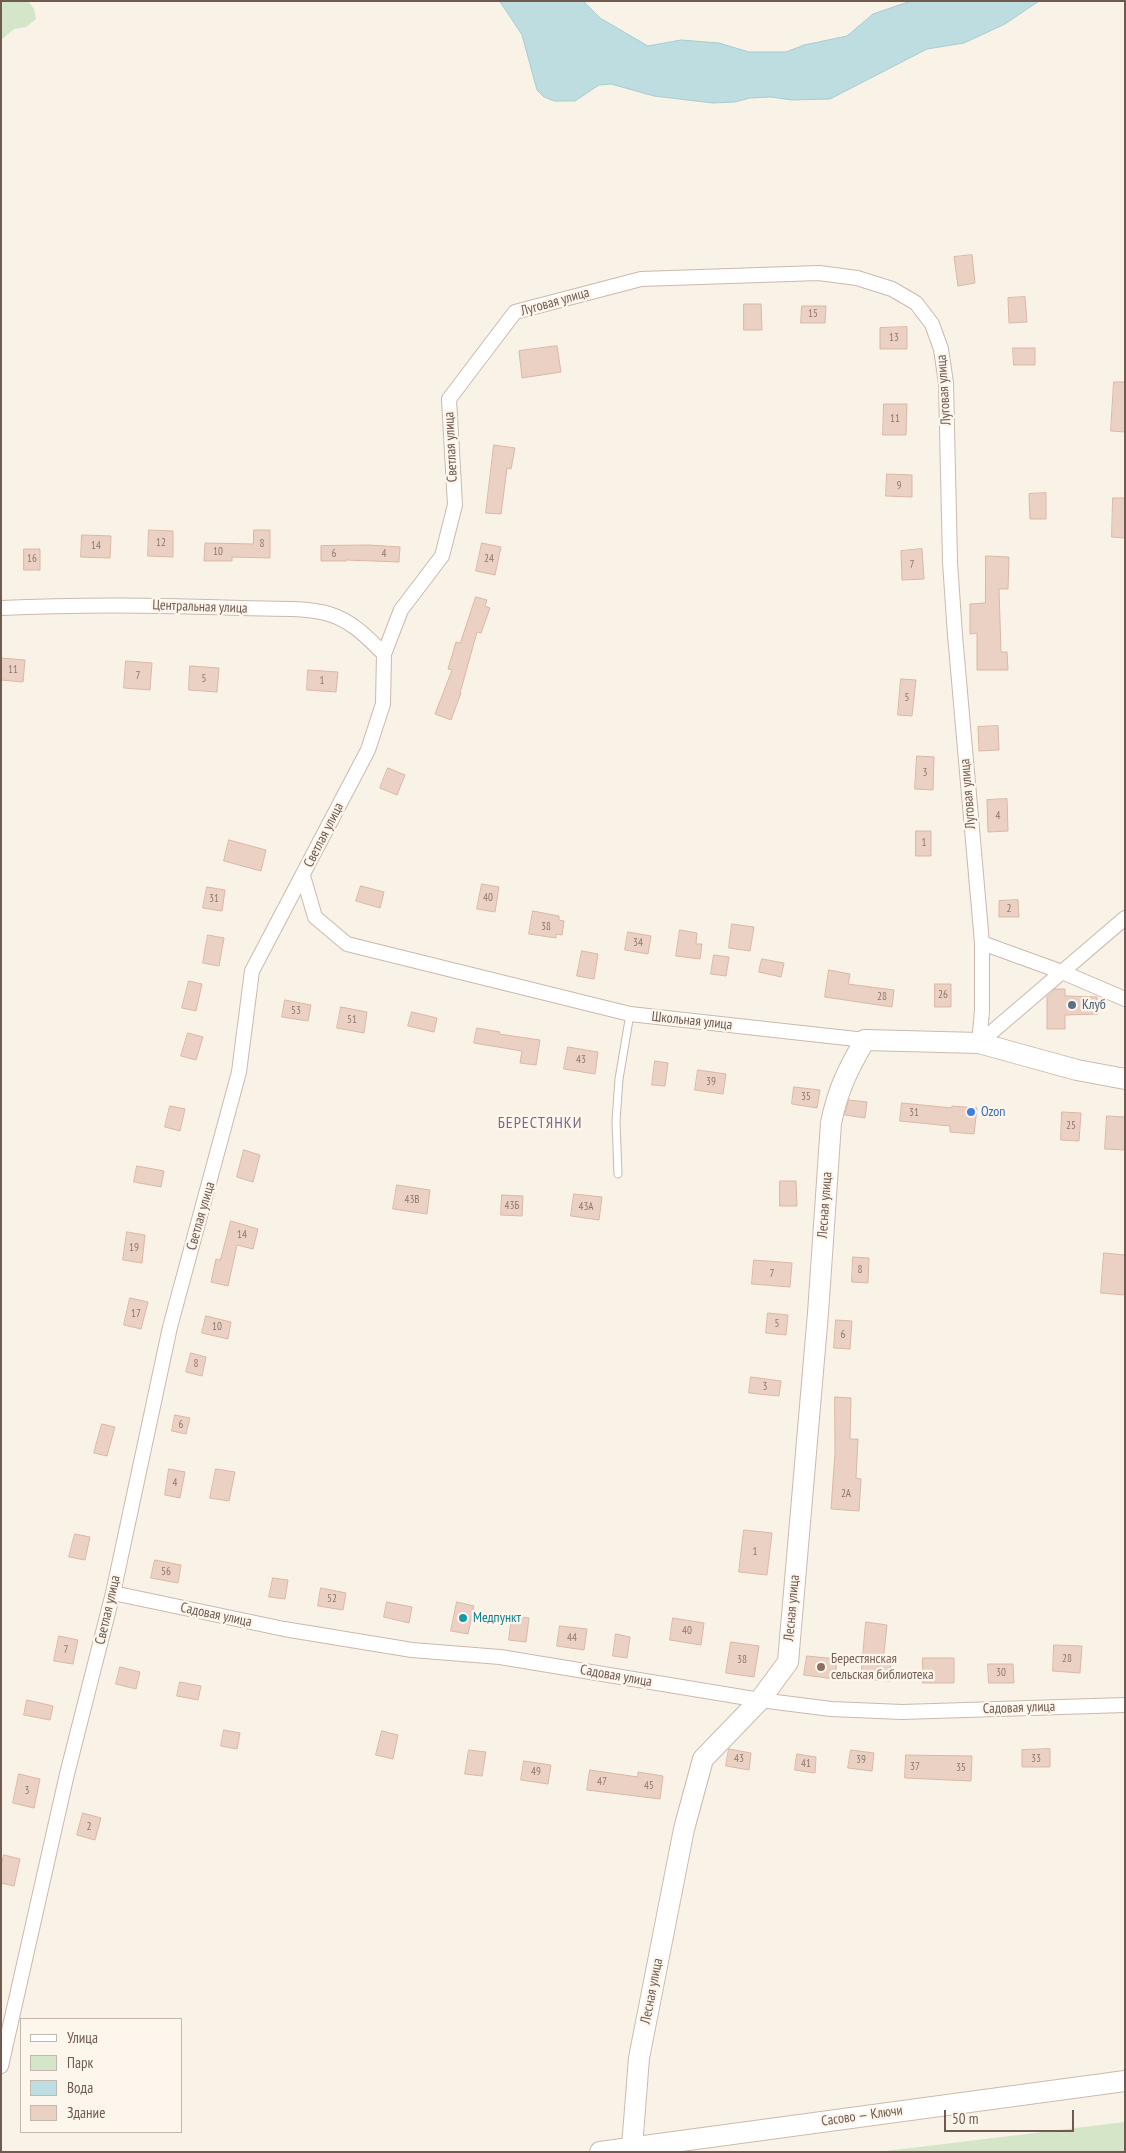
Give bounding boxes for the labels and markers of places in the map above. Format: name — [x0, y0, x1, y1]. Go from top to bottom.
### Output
place label: Клуб — [1082, 997, 1106, 1013]
marker: Клуб — [1066, 999, 1078, 1011]
place label: Ozon — [981, 1104, 1006, 1120]
marker: Ozon — [965, 1106, 977, 1118]
place label: Медпункт — [473, 1610, 521, 1626]
marker: Медпункт — [457, 1612, 469, 1624]
place label: Берестянская сельская библиотека — [831, 1651, 934, 1684]
marker: Берестянская сельская библиотека — [815, 1661, 827, 1673]

